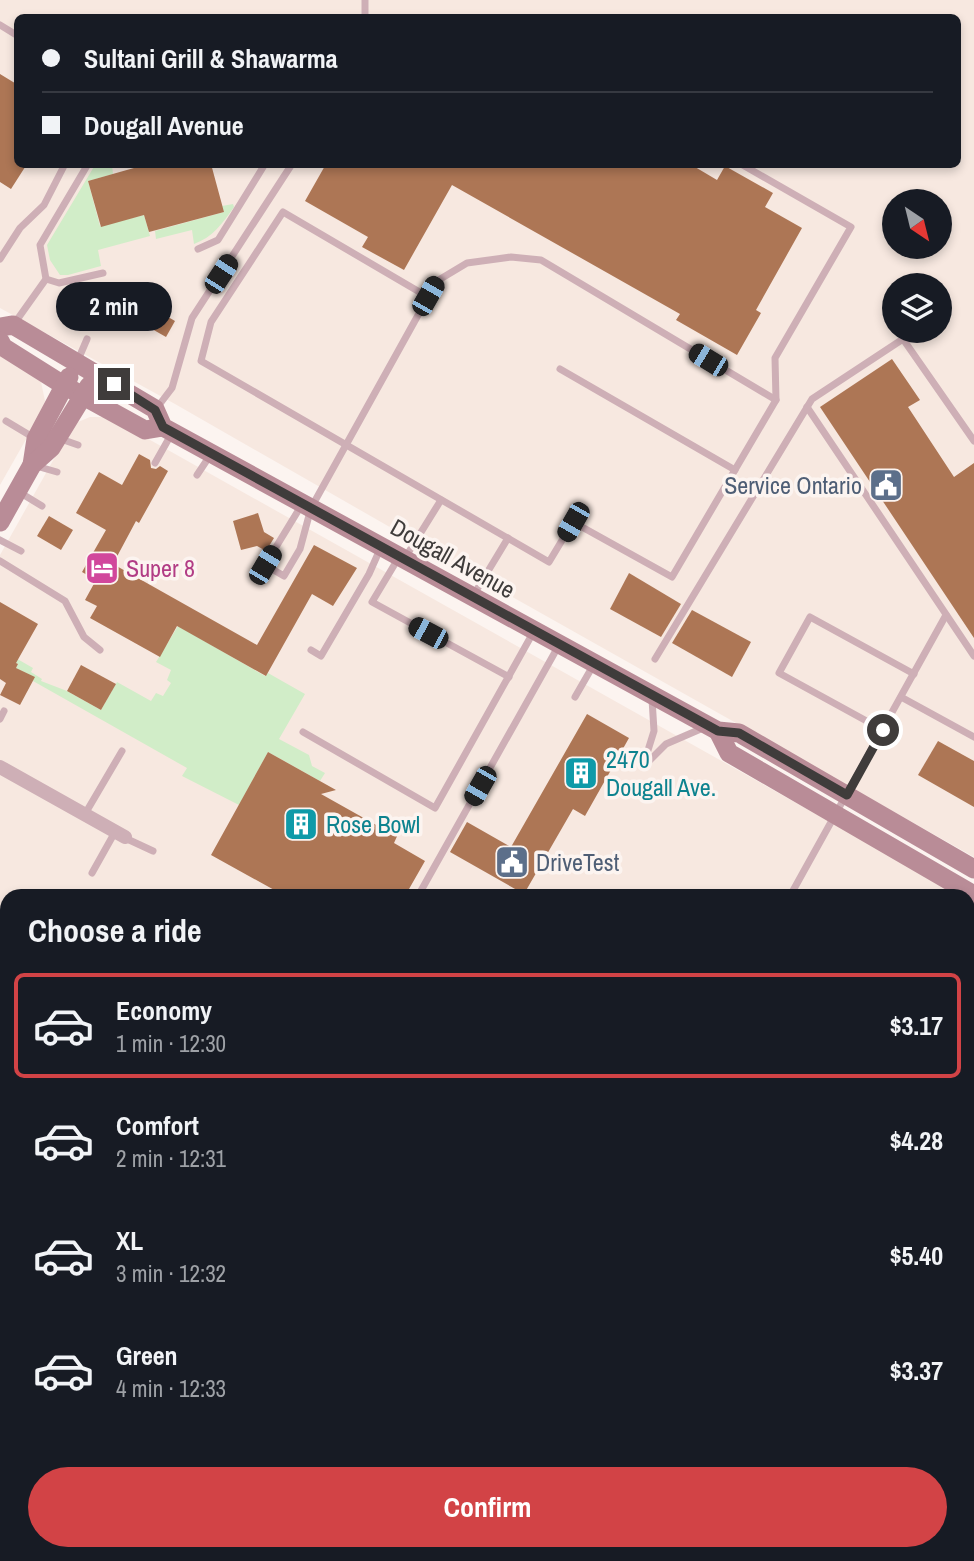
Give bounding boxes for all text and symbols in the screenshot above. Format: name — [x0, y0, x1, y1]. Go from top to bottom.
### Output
text: Sultani Grill & Shawarma — [84, 41, 338, 76]
text: Dougall Avenue — [84, 108, 244, 143]
north arrow — [882, 189, 952, 259]
map controls — [882, 189, 952, 343]
car — [201, 251, 242, 297]
car — [409, 273, 448, 319]
button: layers — [882, 273, 952, 343]
callout: 2 min — [56, 282, 172, 332]
text: 2 min — [89, 291, 139, 322]
car — [685, 340, 732, 380]
route end — [98, 368, 130, 400]
public building icon: Service Ontario — [867, 466, 905, 504]
place label: Service Ontario — [724, 469, 862, 501]
car — [554, 499, 593, 545]
street label: Dougall Avenue — [385, 511, 521, 605]
car — [246, 542, 285, 588]
hotel icon: Super 8 — [83, 549, 121, 587]
place label: Super 8 — [126, 552, 195, 584]
car — [405, 614, 452, 652]
route start — [867, 714, 899, 746]
place label: 2470 Dougall Ave. — [606, 743, 716, 803]
building icon: 2470 Dougall Ave. — [562, 754, 600, 792]
car — [461, 763, 500, 809]
building icon: Rose Bowl — [282, 805, 320, 843]
place label: Rose Bowl — [326, 808, 420, 840]
public building icon: DriveTest — [493, 843, 531, 881]
place label: DriveTest — [536, 846, 620, 878]
text: Choose a ride — [28, 909, 202, 952]
text: Economy — [116, 993, 212, 1028]
icon: car — [32, 994, 95, 1057]
text: $3.17 — [890, 1008, 943, 1043]
text: 1 min · 12:30 — [116, 1028, 226, 1059]
text: Comfort — [116, 1108, 199, 1143]
icon: car — [32, 1109, 95, 1172]
text: $4.28 — [890, 1123, 943, 1158]
text: 2 min · 12:31 — [116, 1143, 226, 1174]
text: XL — [116, 1223, 143, 1258]
icon: car — [32, 1224, 95, 1287]
text: $5.40 — [890, 1238, 943, 1273]
text: 3 min · 12:32 — [116, 1258, 226, 1289]
text: Green — [116, 1338, 178, 1373]
icon: car — [32, 1339, 95, 1402]
text: $3.37 — [890, 1353, 943, 1388]
text: 4 min · 12:33 — [116, 1373, 226, 1404]
button: Confirm — [28, 1467, 947, 1547]

